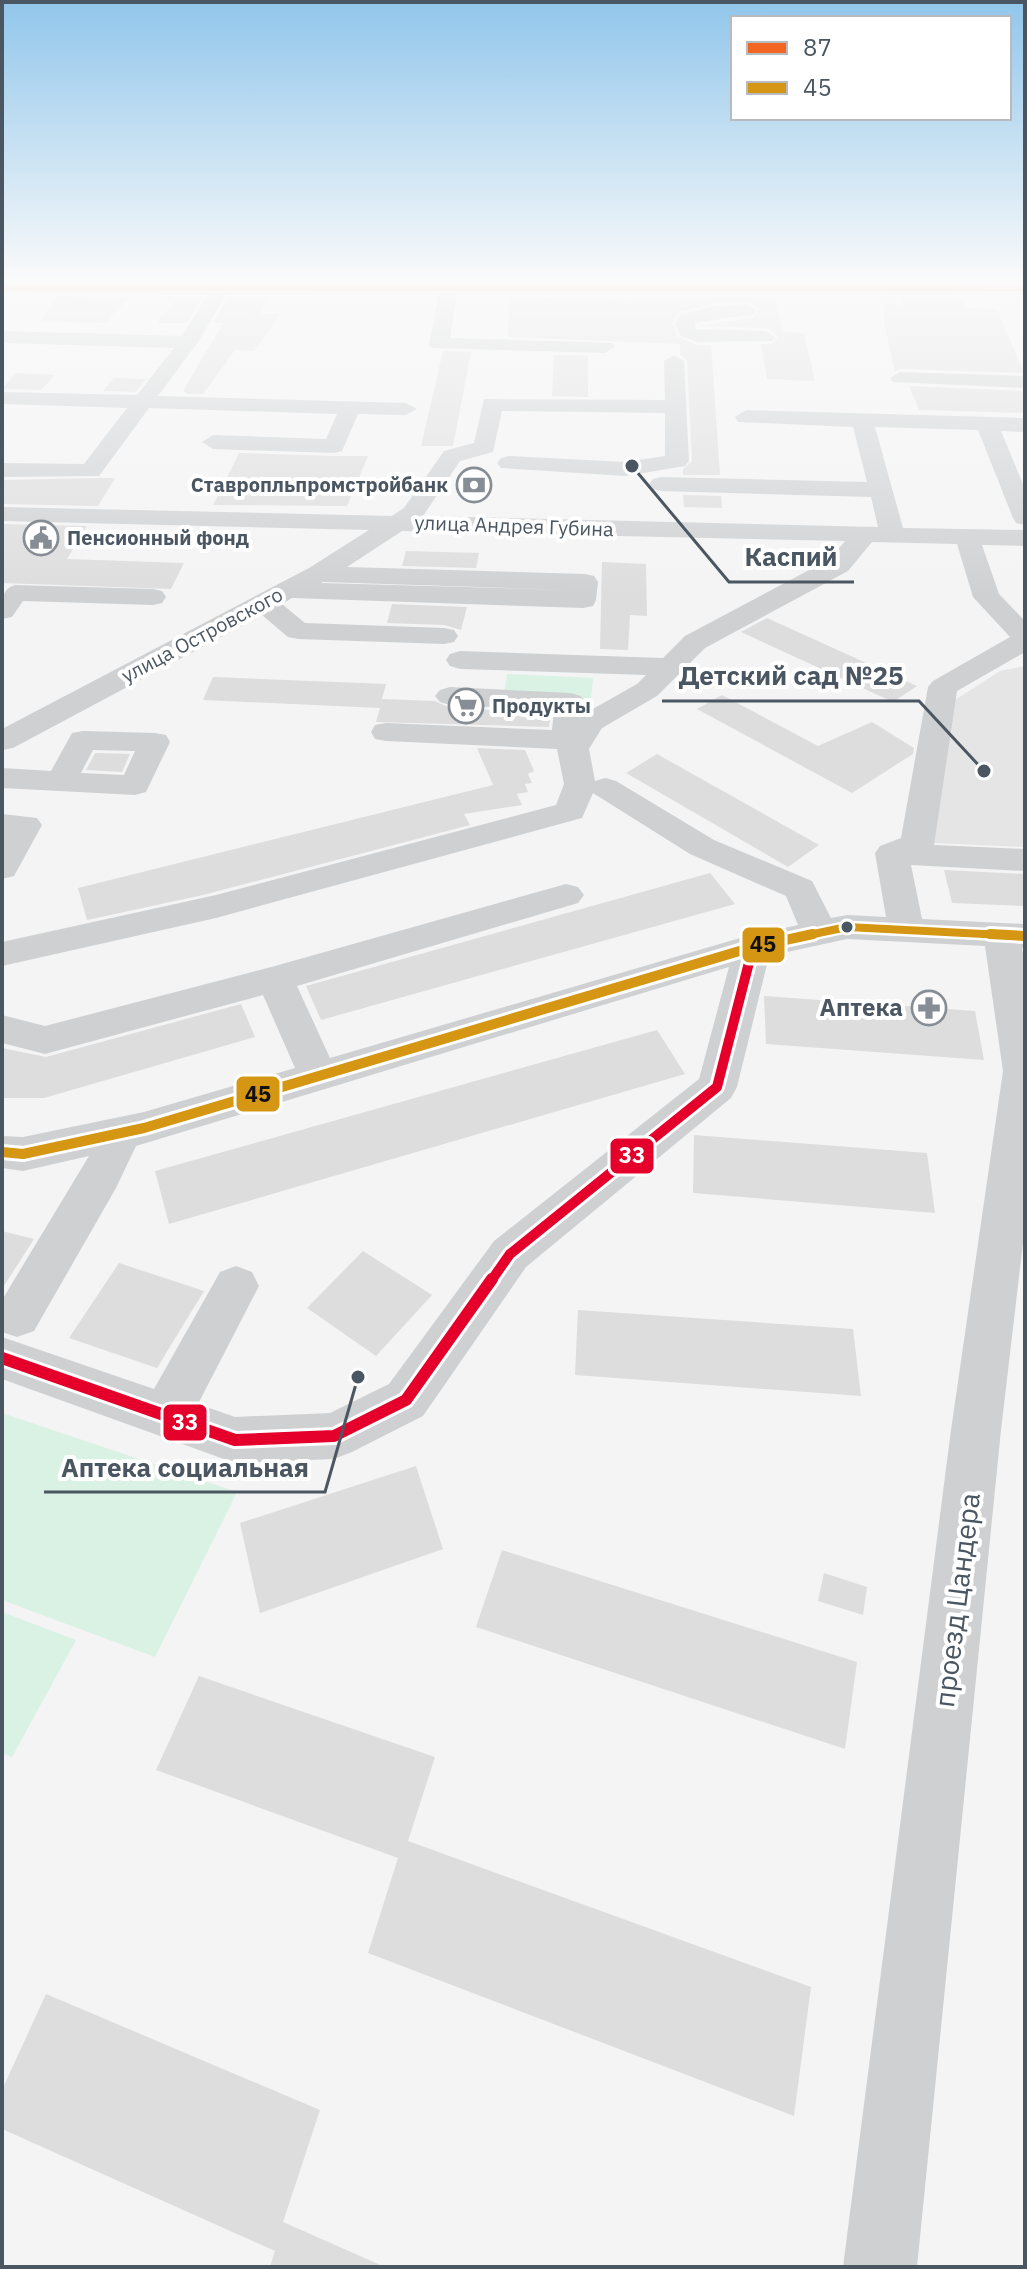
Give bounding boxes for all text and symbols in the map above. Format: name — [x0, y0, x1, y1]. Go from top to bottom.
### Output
legend — [731, 16, 1011, 120]
text: 87 — [803, 31, 832, 63]
text: 45 — [803, 71, 832, 103]
bank icon: Ставропльпромстройбанк — [455, 466, 493, 504]
place label: Ставропльпромстройбанк — [191, 471, 448, 498]
street label: улица Андрея Губина — [414, 509, 614, 542]
public building icon: Пенсионный фонд — [22, 519, 60, 557]
place label: Пенсионный фонд — [67, 524, 249, 551]
callout: Каспий — [729, 532, 854, 582]
text: Каспий — [744, 539, 838, 573]
street label: улица Островского — [116, 581, 287, 689]
callout: Детский сад №25 — [662, 651, 919, 701]
text: Детский сад №25 — [678, 658, 904, 692]
supermarket icon: Продукты — [447, 687, 485, 725]
place label: Продукты — [492, 692, 591, 719]
unlabelled marker — [839, 919, 855, 935]
line badge: 45 — [741, 926, 786, 964]
text: 45 — [750, 929, 776, 958]
pharmacy icon: Аптека — [910, 989, 948, 1027]
place label: Аптека — [819, 991, 903, 1023]
line badge: 45 — [235, 1075, 281, 1113]
text: 45 — [245, 1079, 271, 1108]
line badge: 33 — [609, 1137, 655, 1175]
text: 33 — [619, 1140, 645, 1169]
line badge: 33 — [162, 1403, 208, 1442]
text: 33 — [172, 1407, 198, 1436]
callout: Аптека социальная — [44, 1442, 325, 1492]
text: Аптека социальная — [61, 1450, 309, 1484]
street label: проезд Цандера — [925, 1491, 988, 1709]

